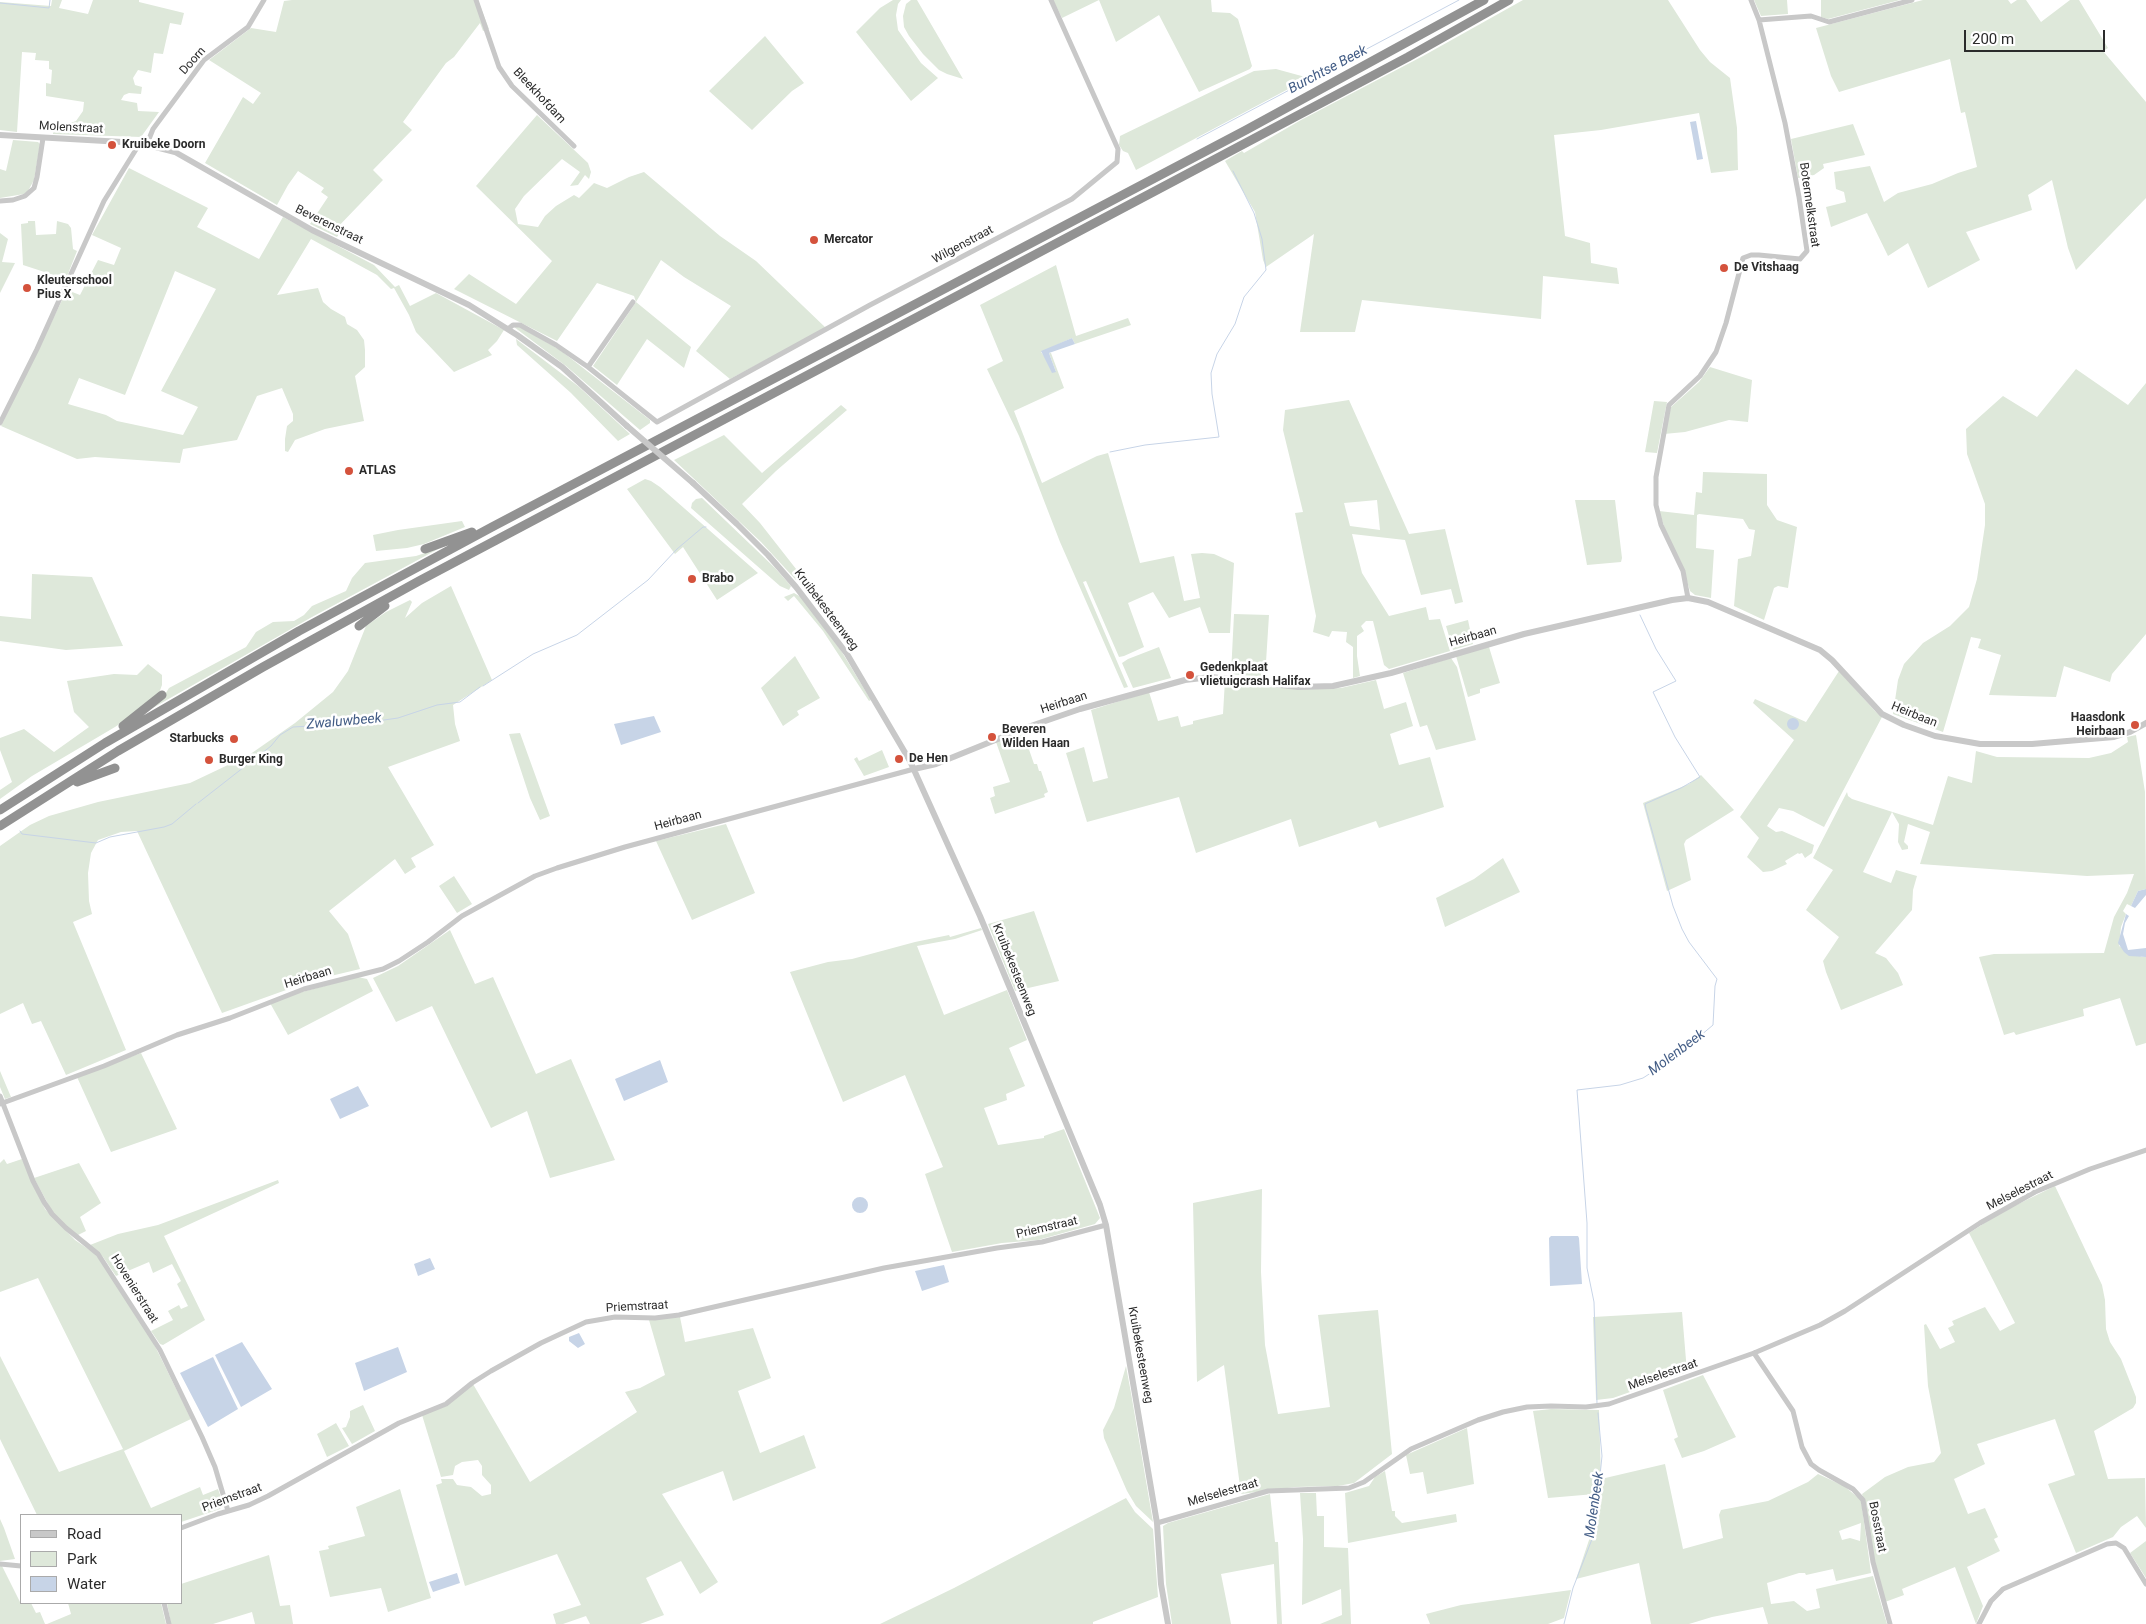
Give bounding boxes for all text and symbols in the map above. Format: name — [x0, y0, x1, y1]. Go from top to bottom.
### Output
scale bar — [1966, 20, 2107, 52]
text: 200 m — [1972, 30, 2014, 48]
water label: Burchtse Beek — [1286, 42, 1370, 98]
street label: Doorn — [177, 44, 209, 78]
street label: Bleekhofdam — [510, 65, 568, 127]
street label: Molenstraat — [39, 119, 103, 137]
place label: Kruibeke Doorn — [122, 138, 205, 152]
marker: Kruibeke Doorn — [106, 139, 118, 151]
street label: Botermelkstraat — [1796, 162, 1822, 248]
street label: Beverenstraat — [293, 202, 365, 248]
street label: Wilgenstraat — [930, 223, 996, 267]
place label: Mercator — [824, 233, 873, 247]
marker: Mercator — [808, 234, 820, 246]
place label: De Vitshaag — [1734, 261, 1799, 275]
marker: De Vitshaag — [1718, 262, 1730, 274]
place label: Kleuterschool Pius X — [37, 274, 112, 302]
marker: Kleuterschool Pius X — [21, 282, 33, 294]
place label: ATLAS — [359, 464, 396, 478]
marker: ATLAS — [343, 465, 355, 477]
street label: Kruibekesteenweg — [791, 566, 861, 654]
place label: Brabo — [702, 572, 734, 586]
marker: Brabo — [686, 573, 698, 585]
street label: Heirbaan — [1448, 623, 1498, 651]
place label: Gedenkplaat vlietuigcrash Halifax — [1200, 661, 1311, 689]
marker: Gedenkplaat vlietuigcrash Halifax — [1184, 669, 1196, 681]
street label: Heirbaan — [1039, 689, 1089, 717]
street label: Heirbaan — [1889, 699, 1939, 731]
water label: Zwaluwbeek — [306, 710, 382, 734]
place label: Haasdonk Heirbaan — [2071, 711, 2125, 739]
marker: Haasdonk Heirbaan — [2129, 719, 2141, 731]
place label: Beveren Wilden Haan — [1002, 723, 1070, 751]
marker: Beveren Wilden Haan — [986, 731, 998, 743]
place label: Starbucks — [169, 732, 224, 746]
marker: Starbucks — [228, 733, 240, 745]
place label: De Hen — [909, 752, 948, 766]
place label: Burger King — [219, 753, 283, 767]
marker: De Hen — [893, 753, 905, 765]
marker: Burger King — [203, 754, 215, 766]
street label: Heirbaan — [653, 808, 703, 834]
street label: Kruibekesteenweg — [989, 922, 1039, 1018]
street label: Heirbaan — [283, 964, 333, 992]
water label: Molenbeek — [1645, 1026, 1709, 1080]
street label: Melselestraat — [1984, 1168, 2056, 1214]
street label: Priemstraat — [1015, 1214, 1079, 1242]
street label: Hovenierstraat — [107, 1252, 161, 1326]
street label: Priemstraat — [605, 1298, 669, 1316]
street label: Kruibekesteenweg — [1124, 1305, 1156, 1405]
street label: Melselestraat — [1626, 1356, 1700, 1394]
water label: Molenbeek — [1582, 1471, 1608, 1539]
street label: Melselestraat — [1186, 1476, 1260, 1510]
street label: Priemstraat — [200, 1481, 264, 1515]
street label: Bosstraat — [1865, 1500, 1889, 1554]
legend — [20, 1514, 182, 1604]
text: Road — [67, 1525, 101, 1543]
text: Park — [67, 1550, 97, 1568]
text: Water — [67, 1575, 106, 1593]

